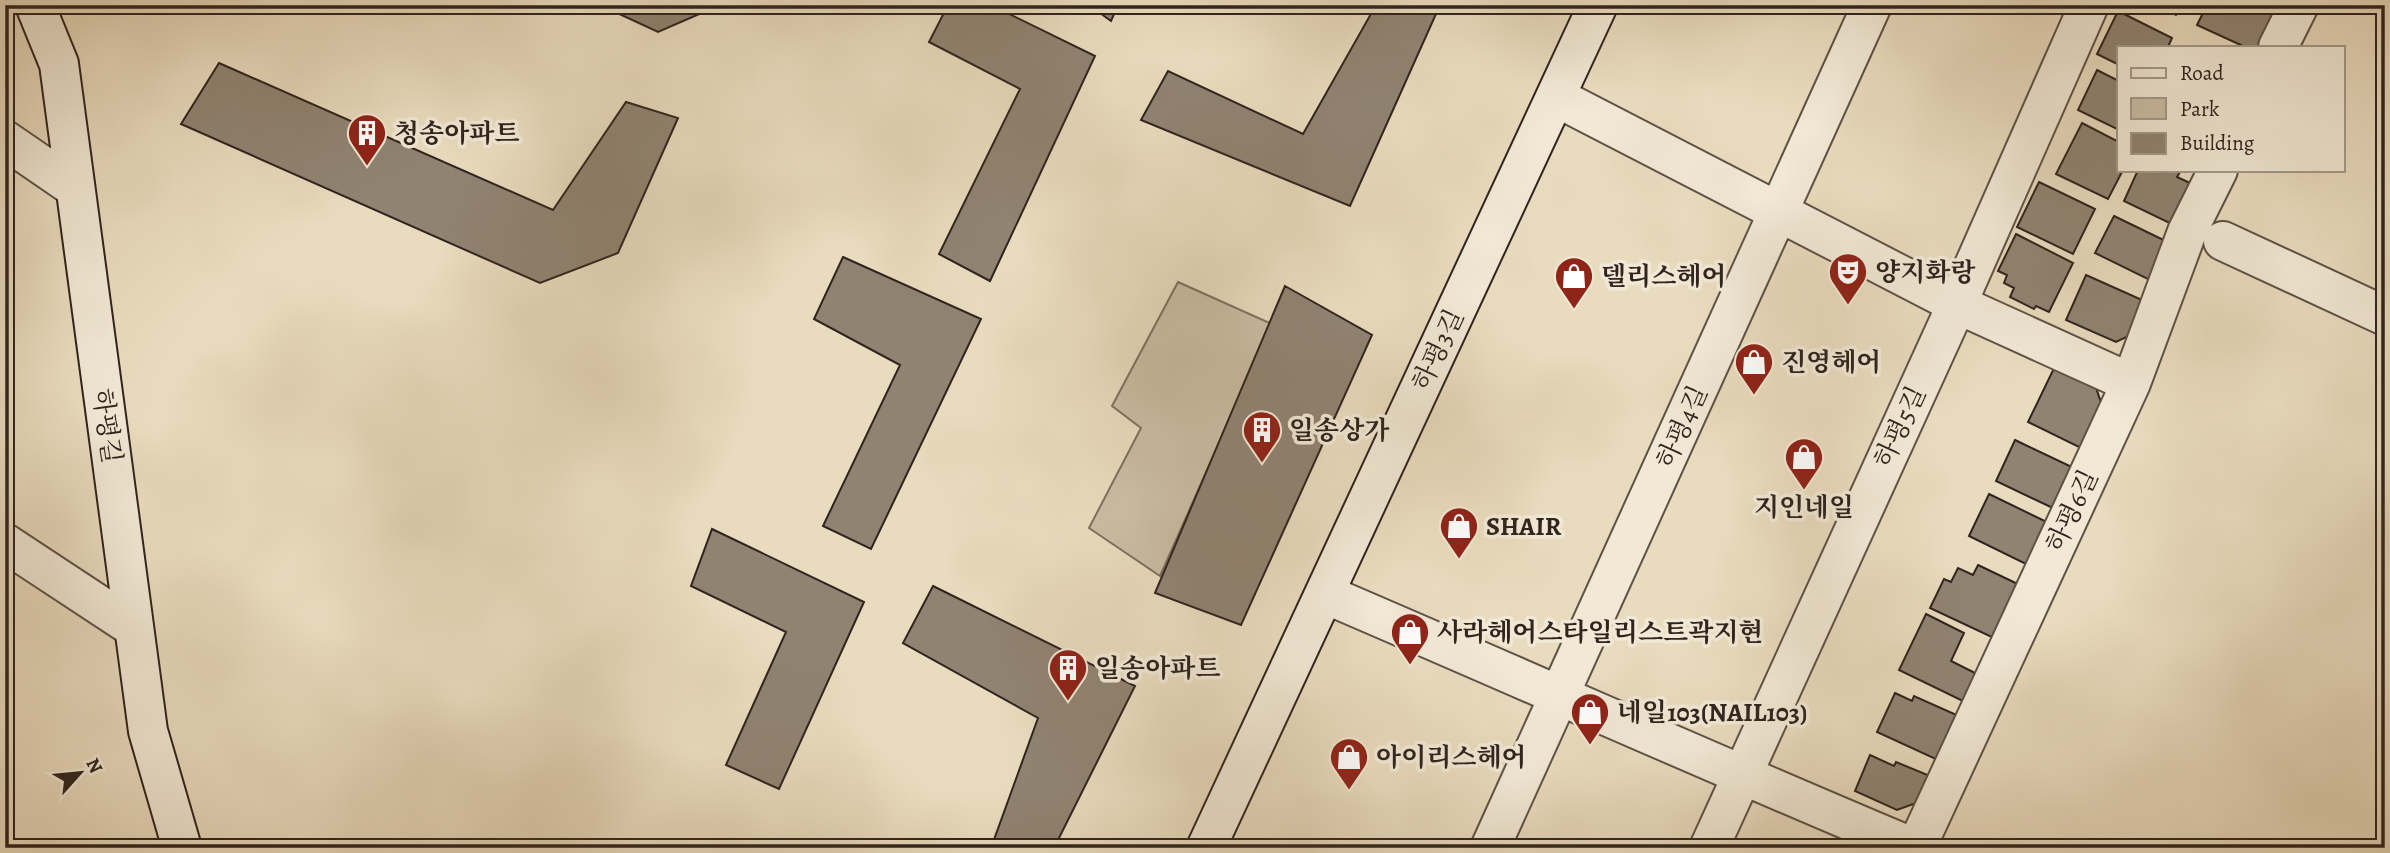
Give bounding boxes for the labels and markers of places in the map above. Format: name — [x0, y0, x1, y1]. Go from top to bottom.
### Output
building icon: 청송아파트 — [346, 112, 388, 167]
place label: 청송아파트 — [394, 116, 520, 151]
theatre icon: 양지화랑 — [1827, 251, 1869, 306]
shop icon: 델리스헤어 — [1553, 255, 1595, 310]
place label: 양지화랑 — [1875, 255, 1976, 290]
place label: 델리스헤어 — [1601, 259, 1727, 294]
shop icon: 진영헤어 — [1733, 341, 1775, 396]
place label: 진영헤어 — [1781, 345, 1881, 380]
building icon: 일송상가 — [1241, 409, 1283, 464]
place label: 일송상가 — [1289, 413, 1390, 448]
shop icon: 지인네일 — [1783, 436, 1825, 491]
place label: 지인네일 — [1754, 490, 1854, 525]
shop icon: SHAIR — [1438, 505, 1480, 560]
place label: SHAIR — [1486, 509, 1562, 544]
shop icon: 사라헤어스타일리스트곽지현 — [1389, 611, 1431, 666]
place label: 사라헤어스타일리스트곽지현 — [1437, 615, 1764, 650]
building icon: 일송아파트 — [1047, 647, 1089, 702]
place label: 일송아파트 — [1095, 651, 1221, 686]
shop icon: 네일103(NAIL103) — [1569, 691, 1611, 746]
place label: 네일103(NAIL103) — [1617, 695, 1808, 730]
shop icon: 아이리스헤어 — [1328, 736, 1370, 791]
place label: 아이리스헤어 — [1376, 740, 1527, 775]

